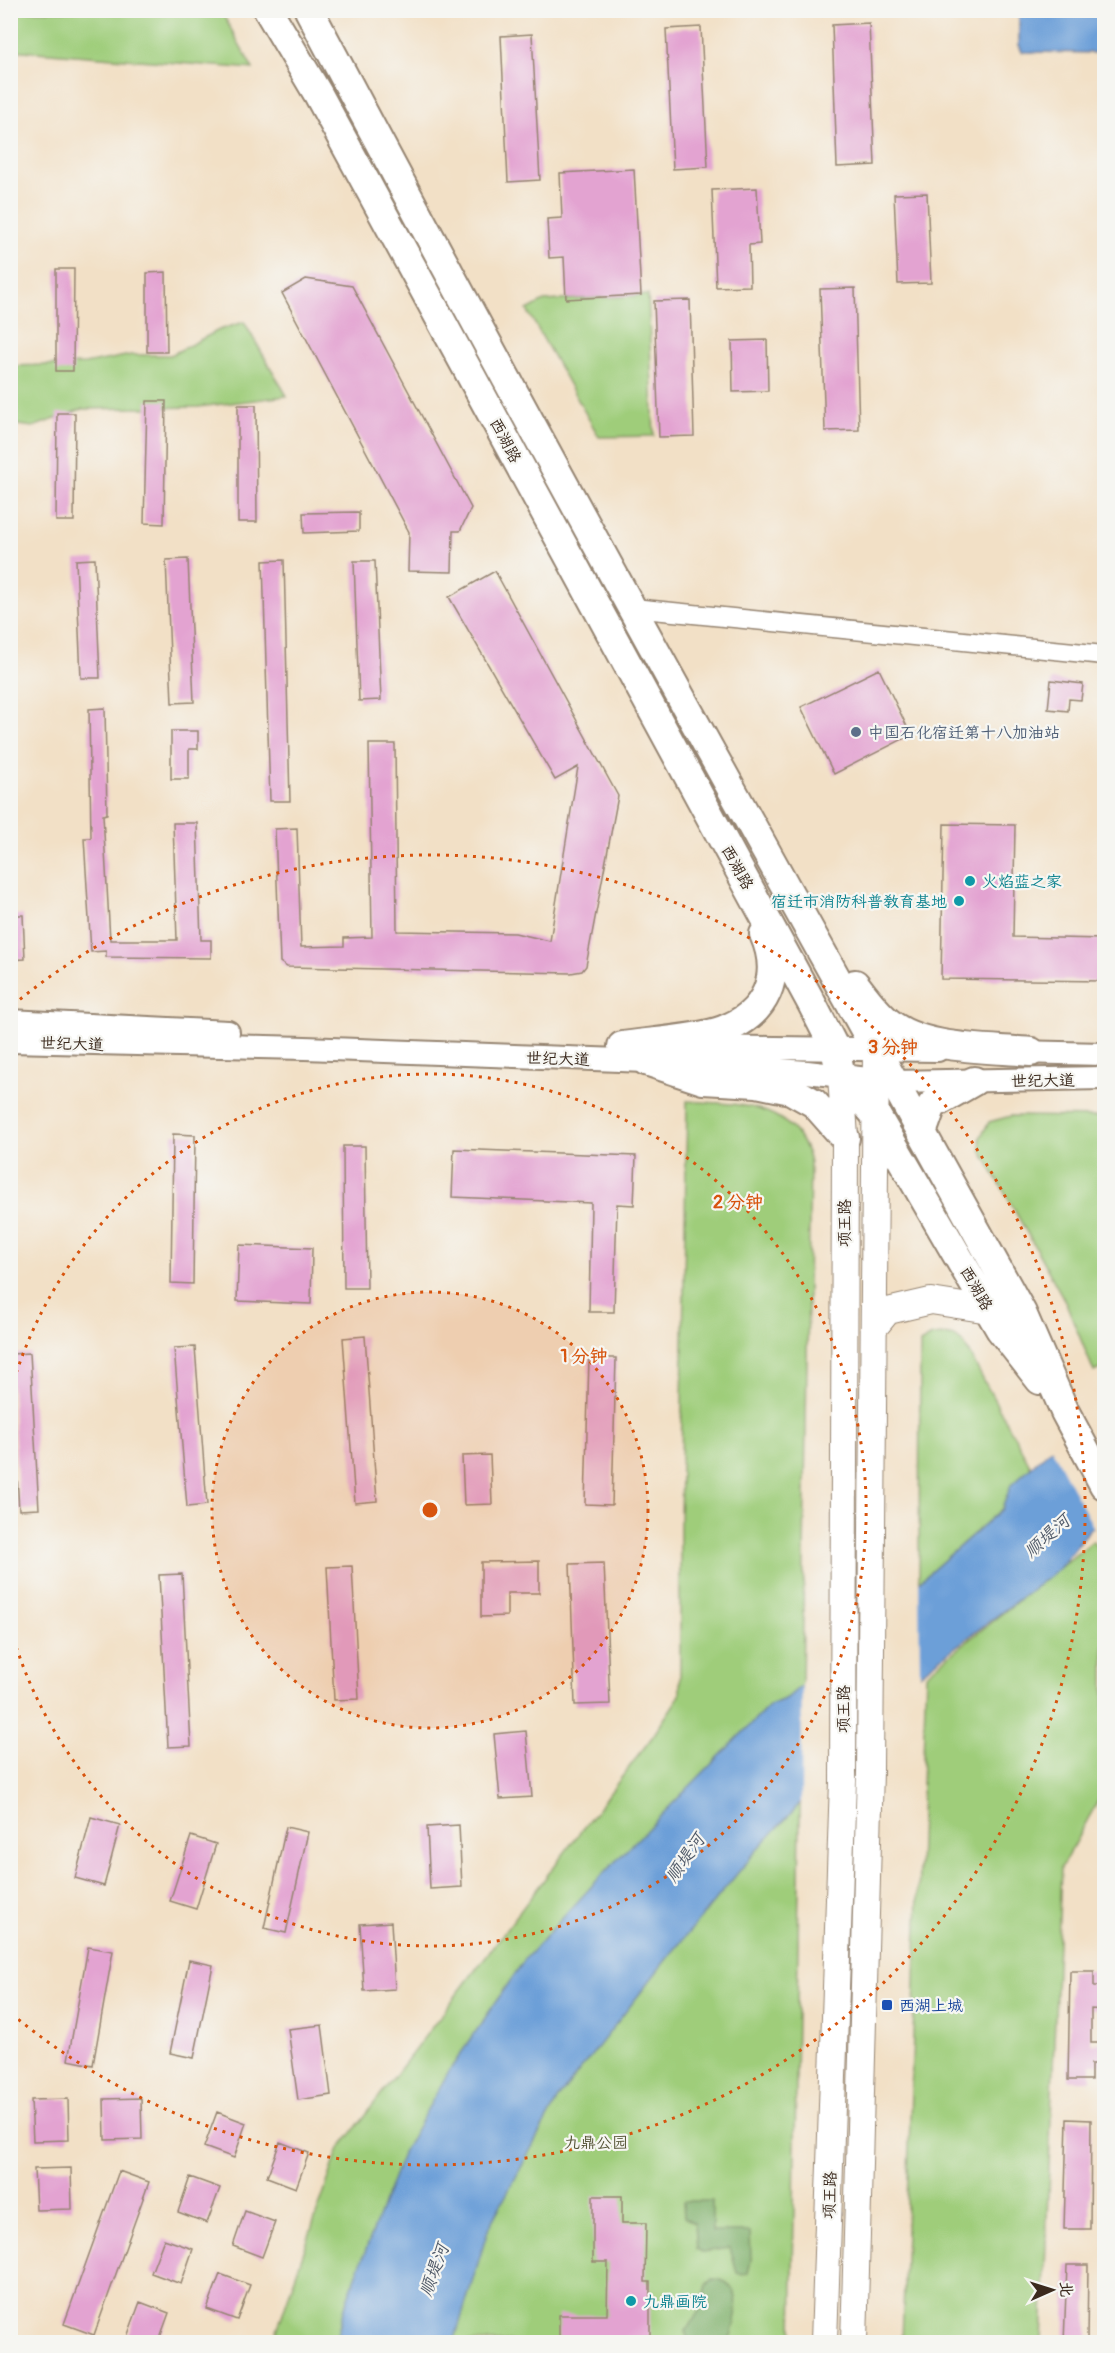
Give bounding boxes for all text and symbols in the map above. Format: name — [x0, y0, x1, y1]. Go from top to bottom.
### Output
street label: 西湖路 — [485, 415, 525, 466]
place label: 中国石化宿迁第十八加油站 — [868, 723, 1060, 743]
marker: 中国石化宿迁第十八加油站 — [849, 725, 863, 739]
street label: 西湖路 — [717, 842, 758, 893]
place label: 火焰蓝之家 — [982, 872, 1062, 892]
marker: 火焰蓝之家 — [963, 874, 977, 888]
place label: 宿迁市消防科普教育基地 — [771, 892, 947, 912]
marker: 宿迁市消防科普教育基地 — [952, 894, 966, 908]
street label: 世纪大道 — [40, 1033, 104, 1055]
text: 3 分钟 — [868, 1036, 918, 1059]
street label: 世纪大道 — [526, 1048, 590, 1070]
street label: 世纪大道 — [1011, 1070, 1075, 1092]
text: 2 分钟 — [713, 1191, 763, 1214]
street label: 项王路 — [835, 1199, 855, 1247]
street label: 西湖路 — [955, 1263, 997, 1314]
text: 1 分钟 — [561, 1345, 607, 1368]
centre of rings — [420, 1500, 440, 1520]
water label: 顺堤河 — [1020, 1508, 1077, 1563]
street label: 项王路 — [834, 1685, 854, 1733]
water label: 顺堤河 — [661, 1827, 712, 1887]
place label: 西湖上城 — [899, 1996, 963, 2016]
marker: 西湖上城 — [880, 1998, 894, 2012]
park label: 九鼎公园 — [564, 2133, 628, 2153]
street label: 项王路 — [819, 2171, 841, 2219]
water label: 顺堤河 — [414, 2238, 456, 2299]
north arrow — [1022, 2260, 1082, 2320]
text: 北 — [1056, 2281, 1076, 2298]
place label: 九鼎画院 — [643, 2292, 707, 2312]
marker: 九鼎画院 — [624, 2294, 638, 2308]

